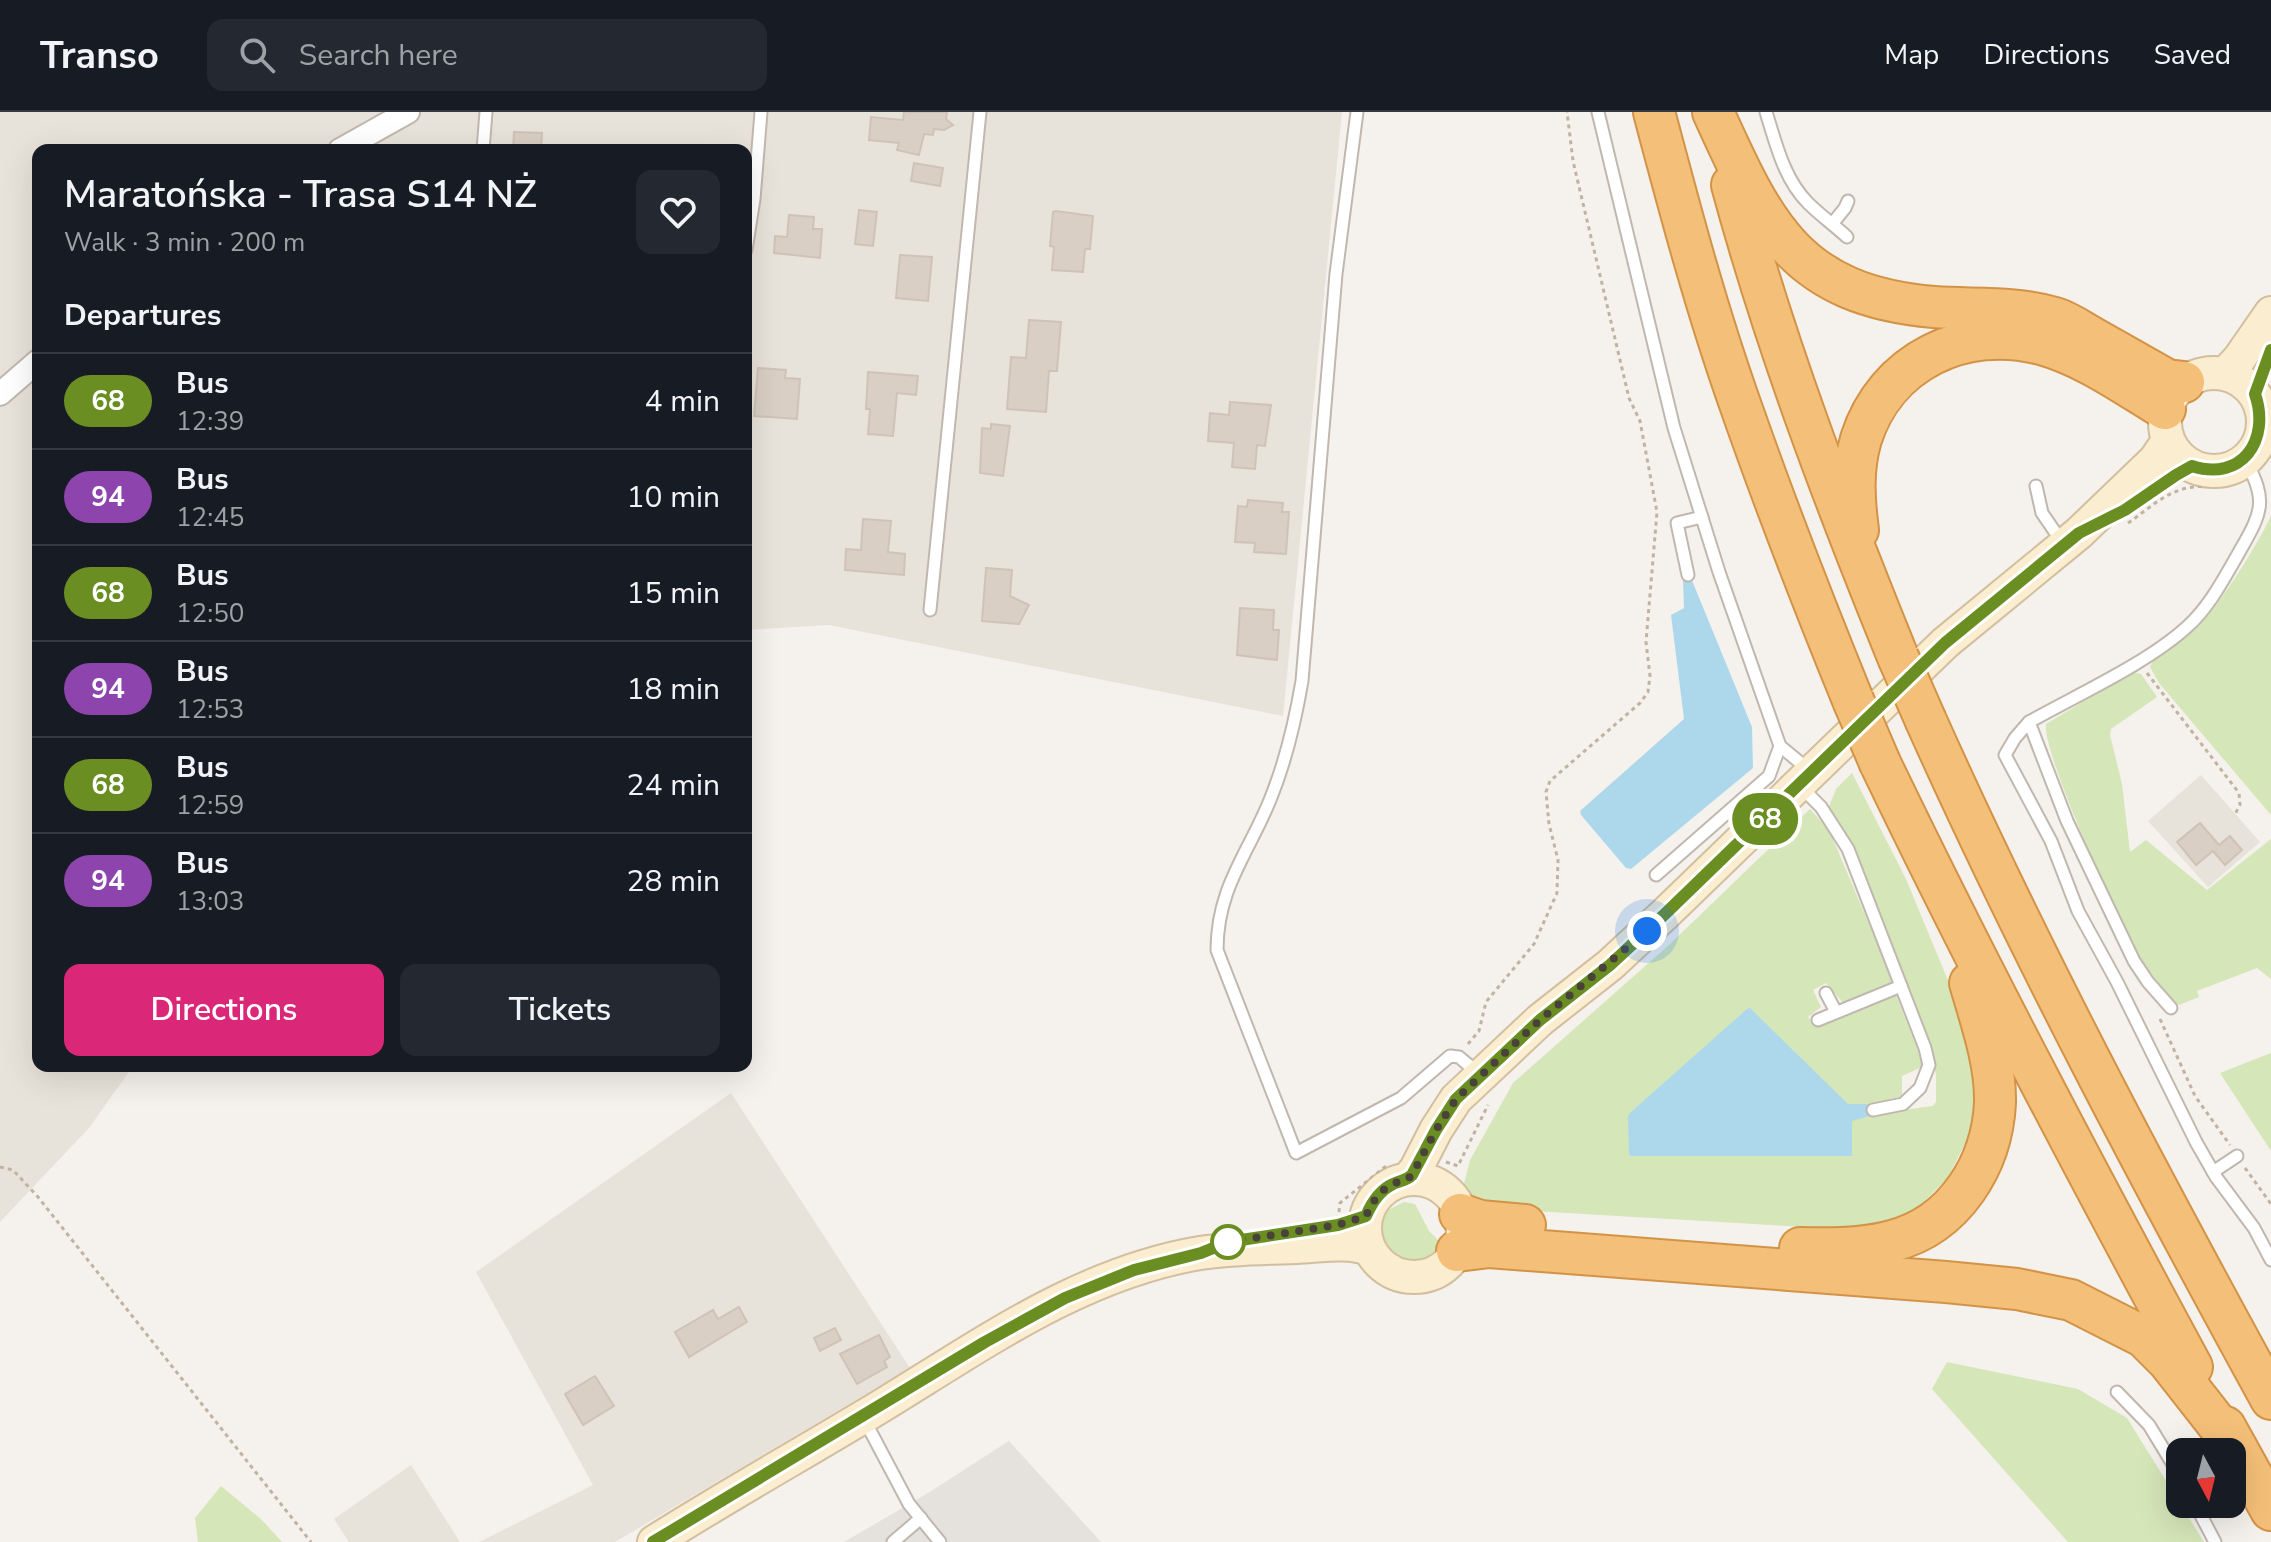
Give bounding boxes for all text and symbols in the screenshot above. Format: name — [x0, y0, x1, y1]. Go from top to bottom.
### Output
search box — [207, 19, 767, 91]
text: Transo — [40, 30, 159, 81]
icon: search — [235, 33, 279, 77]
text: Search here — [299, 35, 458, 76]
text: Map — [1884, 36, 1939, 74]
text: Directions — [1983, 36, 2110, 74]
text: Saved — [2154, 36, 2231, 74]
text: Maratońska - Trasa S14 NŻ — [64, 169, 537, 220]
button: heart — [636, 170, 720, 254]
text: Walk · 3 min · 200 m — [64, 225, 305, 260]
text: Departures — [64, 295, 221, 336]
text: Bus — [176, 363, 229, 404]
text: 4 min — [645, 381, 720, 422]
text: 68 — [91, 382, 125, 420]
text: 12:39 — [176, 404, 244, 439]
text: Bus — [176, 459, 229, 500]
text: 10 min — [627, 477, 720, 518]
text: 94 — [91, 478, 125, 516]
text: 12:45 — [176, 500, 244, 535]
text: Bus — [176, 555, 229, 596]
text: 15 min — [627, 573, 720, 614]
text: 68 — [91, 574, 125, 612]
text: 12:50 — [176, 596, 244, 631]
text: Bus — [176, 651, 229, 692]
text: 18 min — [627, 669, 720, 710]
text: 94 — [91, 670, 125, 708]
text: 12:53 — [176, 692, 244, 727]
text: Bus — [176, 747, 229, 788]
text: 24 min — [627, 765, 720, 806]
text: 68 — [91, 766, 125, 804]
text: 12:59 — [176, 788, 244, 823]
line badge: 68 — [1729, 793, 1801, 845]
text: 68 — [1748, 800, 1782, 838]
text: Bus — [176, 843, 229, 884]
text: 28 min — [627, 861, 720, 902]
text: 94 — [91, 862, 125, 900]
text: 13:03 — [176, 884, 244, 919]
your location — [1627, 911, 1667, 951]
button: Directions — [64, 964, 384, 1056]
button: Tickets — [400, 964, 720, 1056]
unlabelled marker — [1211, 1225, 1245, 1259]
north arrow — [2166, 1438, 2246, 1518]
map controls — [2166, 1438, 2246, 1518]

